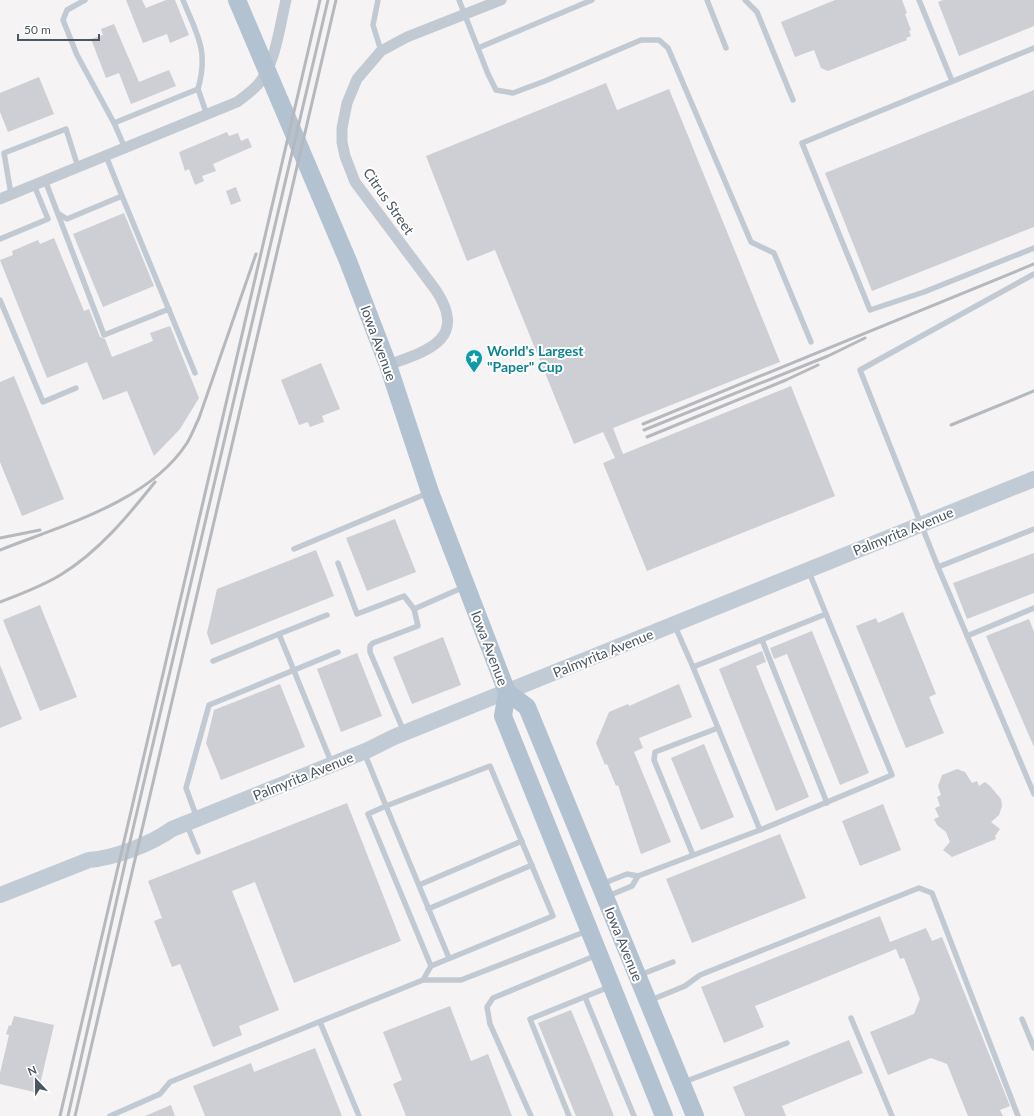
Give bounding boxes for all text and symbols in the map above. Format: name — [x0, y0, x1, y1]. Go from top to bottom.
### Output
scale bar — [18, 16, 99, 42]
text: 50 m — [24, 22, 51, 37]
street label: Citrus Street — [360, 165, 418, 237]
street label: Iowa Avenue — [358, 303, 400, 383]
place label: World's Largest "Paper" Cup — [487, 342, 584, 375]
place icon: World's Largest "Paper" Cup — [464, 348, 484, 373]
street label: Palmyrita Avenue — [850, 503, 956, 559]
street label: Iowa Avenue — [468, 608, 512, 688]
street label: Palmyrita Avenue — [550, 625, 656, 681]
street label: Palmyrita Avenue — [250, 748, 356, 804]
street label: Iowa Avenue — [601, 904, 647, 984]
north arrow — [16, 1060, 56, 1100]
text: N — [26, 1063, 38, 1078]

